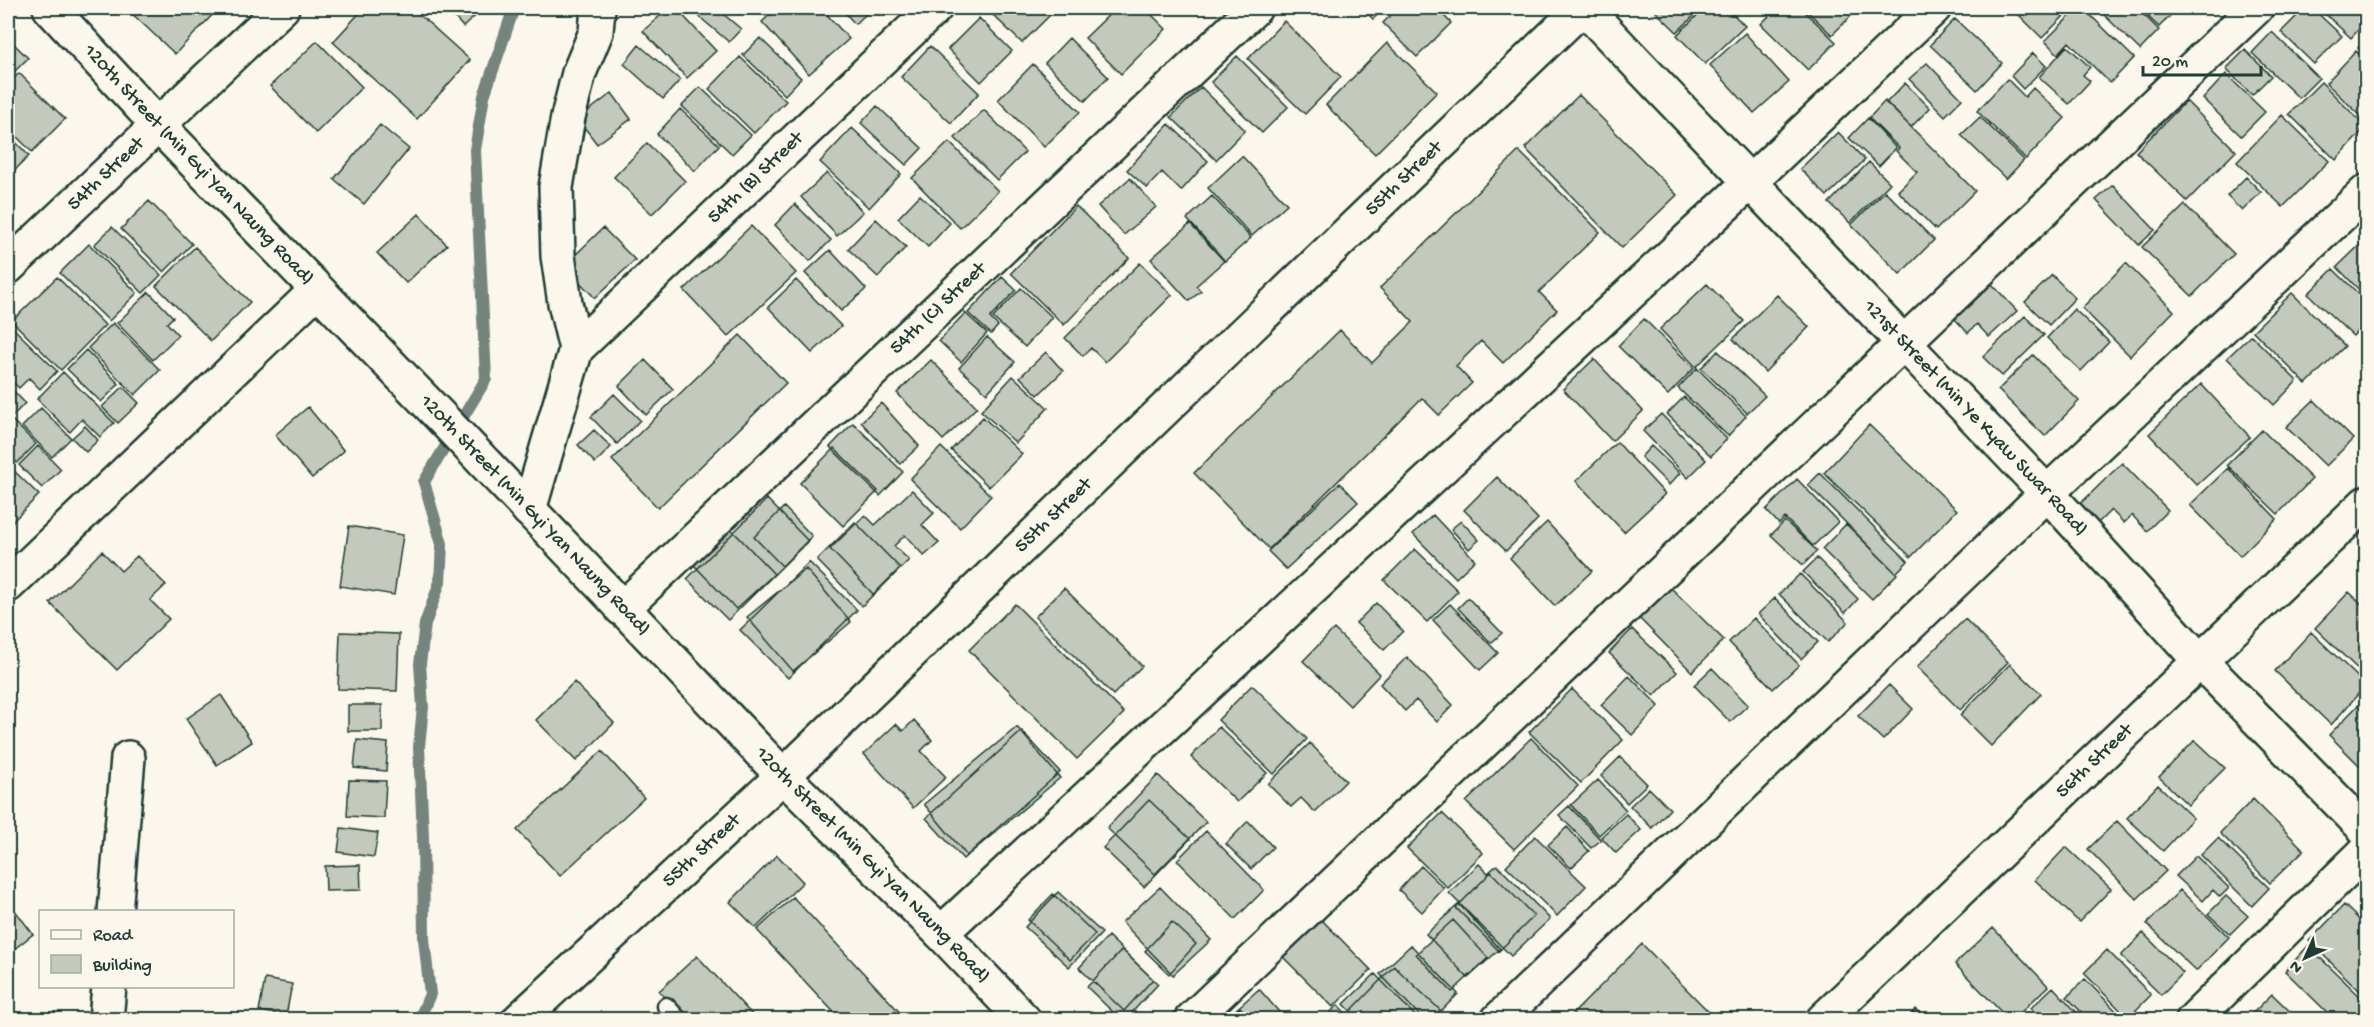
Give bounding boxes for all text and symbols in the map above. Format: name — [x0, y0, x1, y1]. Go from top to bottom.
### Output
street label: 120th Street (Min Gyi Yan Naung Road) — [77, 39, 319, 290]
scale bar — [2143, 39, 2262, 77]
text: 20 m — [2152, 52, 2188, 73]
street label: 54th (B) Street — [703, 126, 810, 229]
street label: 54th Street — [63, 131, 151, 216]
street label: 55th Street — [1361, 135, 1449, 221]
street label: 54th (C) Street — [885, 257, 992, 360]
street label: 121st Street (Min Ye Kyaw Swar Road) — [1857, 295, 2092, 541]
street label: 120th Street (Min Gyi Yan Naung Road) — [414, 390, 655, 641]
street label: 55th Street — [1010, 472, 1098, 558]
street label: 56th Street — [2051, 718, 2139, 803]
street label: 120th Street (Min Gyi Yan Naung Road) — [749, 741, 995, 988]
street label: 55th Street — [658, 808, 747, 893]
legend — [39, 910, 234, 988]
text: Road — [93, 926, 134, 947]
north arrow — [2275, 928, 2335, 988]
text: N — [2286, 955, 2307, 977]
text: Building — [92, 956, 152, 977]

